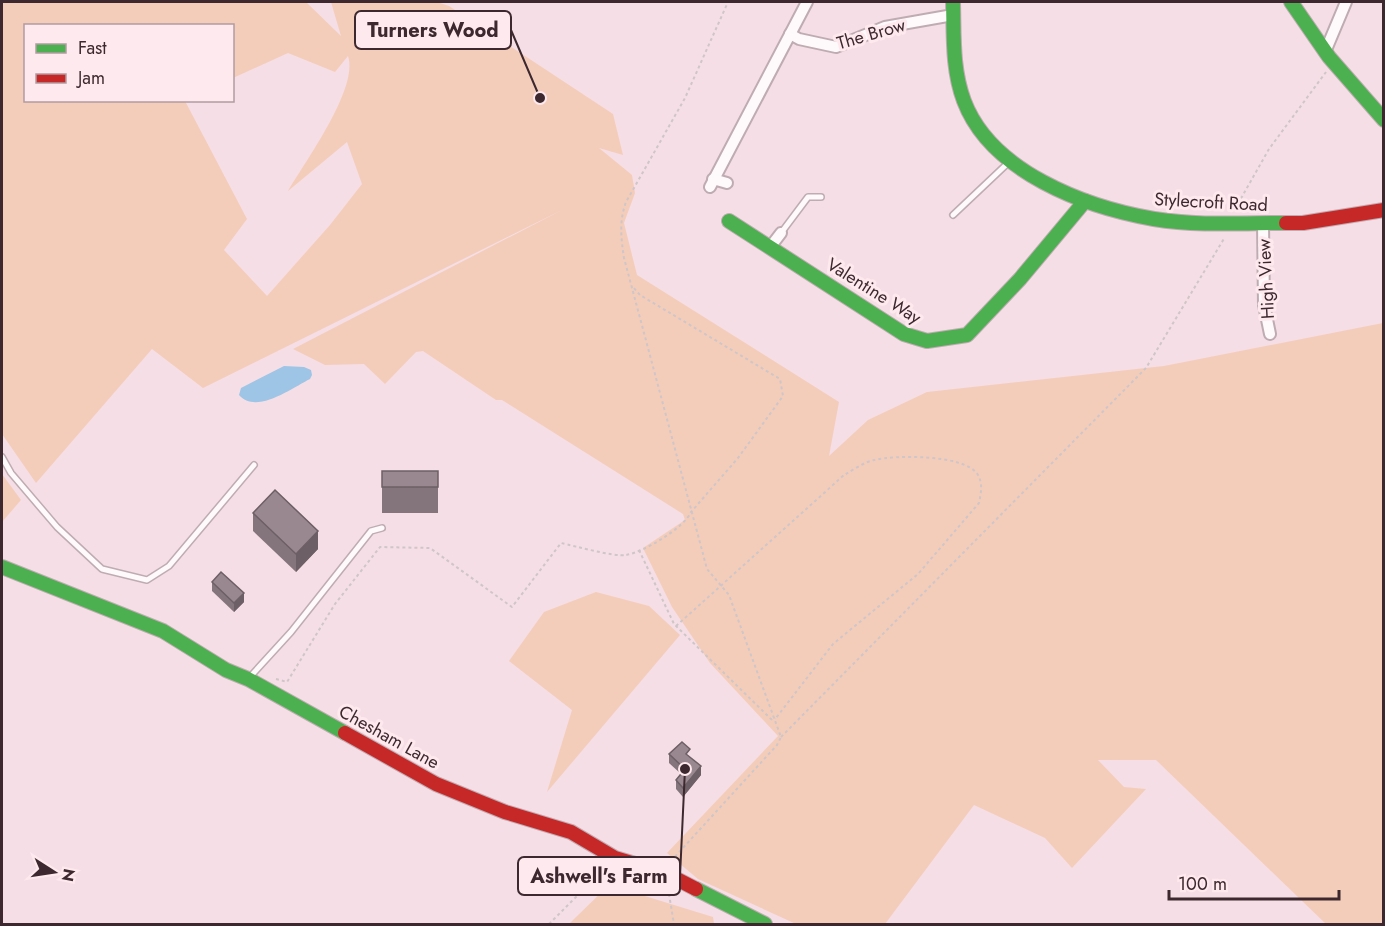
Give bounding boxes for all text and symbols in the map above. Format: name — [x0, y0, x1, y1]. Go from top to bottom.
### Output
callout: Turners Wood — [355, 11, 511, 49]
street label: The Brow — [834, 12, 909, 56]
text: Turners Wood — [367, 16, 499, 45]
legend — [24, 24, 234, 102]
text: Fast — [78, 35, 107, 61]
text: Jam — [76, 65, 105, 91]
street label: Stylecroft Road — [1154, 186, 1268, 218]
street label: High View — [1251, 237, 1281, 320]
street label: Valentine Way — [822, 252, 926, 330]
street label: Chesham Lane — [334, 699, 444, 775]
north arrow — [24, 842, 84, 902]
callout: Ashwell's Farm — [518, 857, 680, 895]
text: Ashwell's Farm — [529, 862, 668, 891]
scale bar — [1169, 863, 1338, 901]
text: N — [56, 866, 81, 884]
text: 100 m — [1178, 871, 1227, 897]

